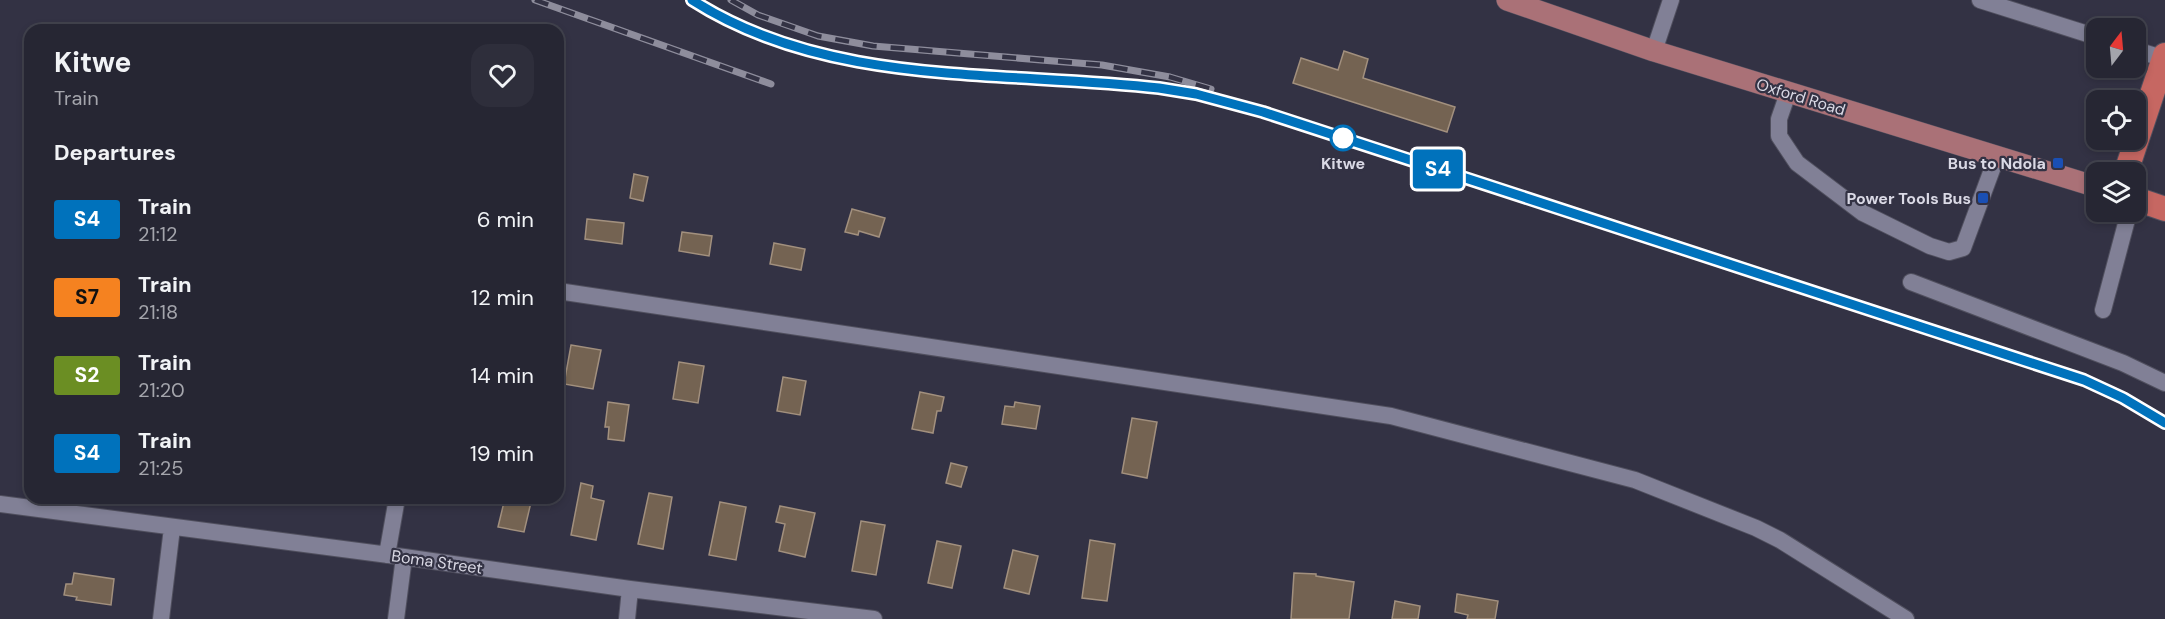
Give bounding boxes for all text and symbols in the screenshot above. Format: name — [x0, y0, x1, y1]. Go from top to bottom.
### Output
north arrow — [2086, 18, 2146, 78]
map controls — [2086, 18, 2146, 222]
text: Kitwe — [54, 44, 131, 81]
button: heart — [471, 44, 534, 107]
street label: Oxford Road — [1754, 73, 1848, 121]
text: Train — [54, 85, 99, 111]
button: locate — [2086, 90, 2146, 150]
marker: Kitwe — [1330, 125, 1356, 151]
text: Departures — [54, 138, 176, 167]
line badge: S4 — [1411, 150, 1465, 188]
place label: Kitwe — [1321, 153, 1365, 174]
place label: Bus to Ndola — [1948, 153, 2046, 174]
text: S4 — [1425, 155, 1451, 183]
marker: Bus to Ndola — [2051, 156, 2065, 170]
button: layers — [2086, 162, 2146, 222]
place label: Power Tools Bus — [1847, 188, 1971, 209]
marker: Power Tools Bus — [1976, 191, 1990, 205]
text: Train — [138, 192, 192, 221]
text: S4 — [74, 205, 100, 233]
text: 6 min — [477, 205, 534, 234]
text: 21:12 — [138, 221, 178, 247]
text: Train — [138, 270, 192, 299]
text: S7 — [75, 283, 99, 311]
text: 12 min — [471, 283, 534, 312]
text: 21:18 — [138, 299, 178, 325]
text: Train — [138, 348, 192, 377]
text: S2 — [75, 361, 99, 389]
text: 14 min — [470, 361, 534, 390]
text: 21:20 — [138, 377, 185, 403]
text: Train — [138, 426, 192, 455]
text: S4 — [74, 439, 100, 467]
text: 19 min — [470, 439, 534, 468]
text: 21:25 — [138, 455, 184, 481]
street label: Boma Street — [390, 545, 484, 579]

